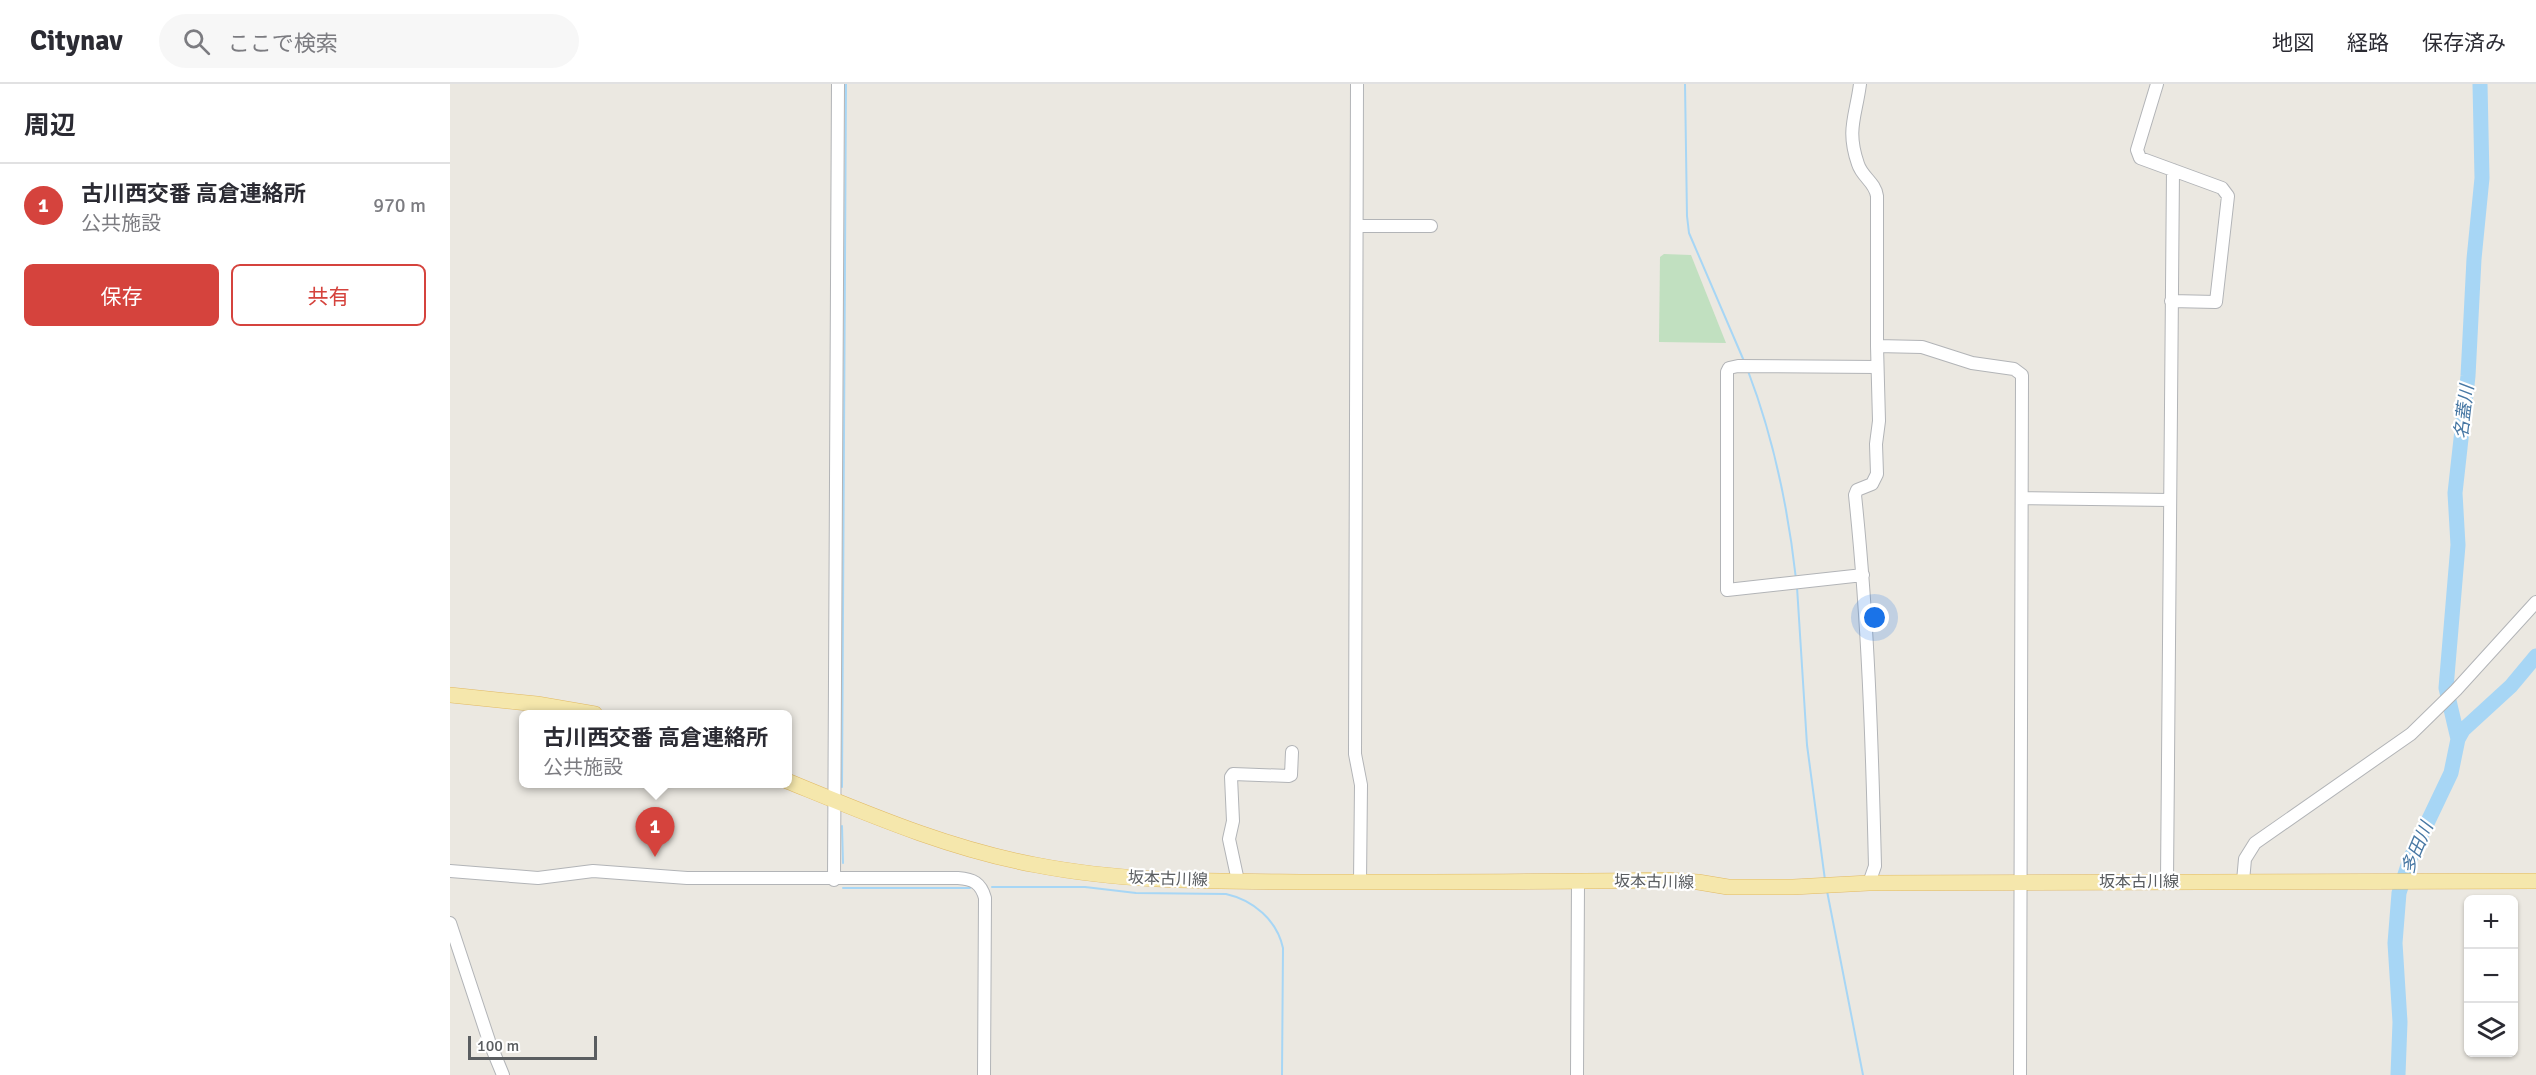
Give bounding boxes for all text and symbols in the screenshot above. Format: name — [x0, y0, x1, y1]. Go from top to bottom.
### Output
search box — [159, 14, 579, 68]
text: Citynav — [30, 24, 123, 58]
icon: search — [180, 25, 213, 58]
text: ここで検索 — [228, 30, 338, 57]
text: 地図 — [2272, 30, 2314, 56]
text: 経路 — [2347, 30, 2389, 56]
text: 保存済み — [2422, 30, 2506, 56]
text: 周辺 — [24, 110, 76, 142]
text: 古川西交番 高倉連絡所 — [81, 180, 306, 207]
text: 1 — [38, 193, 49, 218]
text: 970 m — [373, 193, 426, 218]
text: 公共施設 — [81, 211, 161, 236]
button: 保存 — [24, 264, 219, 326]
button: 共有 — [231, 264, 426, 326]
water label: 名蓋川 — [2450, 382, 2478, 440]
your location — [1860, 603, 1889, 632]
popup — [519, 710, 792, 788]
text: 古川西交番 高倉連絡所 — [543, 724, 768, 751]
text: 公共施設 — [543, 755, 623, 780]
pin: 1 — [636, 808, 674, 857]
water label: 多田川 — [2396, 817, 2438, 877]
street label: 坂本古川線 — [1128, 868, 1208, 890]
street label: 坂本古川線 — [1614, 871, 1694, 893]
street label: 坂本古川線 — [2099, 872, 2179, 892]
map controls — [2464, 895, 2518, 1057]
button: + — [2464, 895, 2518, 949]
button: − — [2464, 949, 2518, 1003]
button: layers — [2464, 1003, 2518, 1057]
scale bar — [468, 1033, 597, 1060]
text: 100 m — [477, 1036, 519, 1056]

